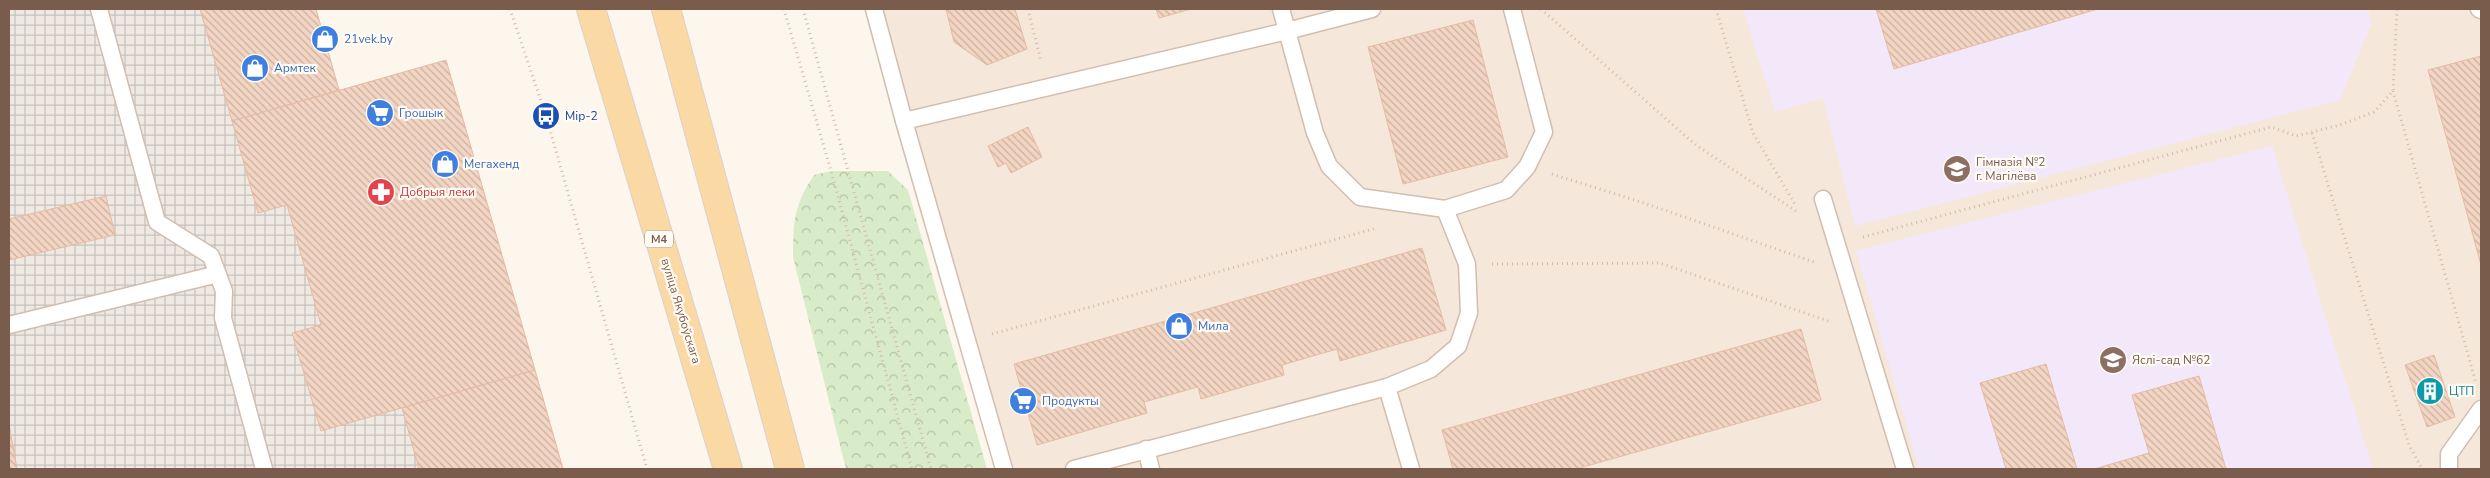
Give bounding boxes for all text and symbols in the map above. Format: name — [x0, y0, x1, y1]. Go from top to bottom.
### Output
shop icon: 21vek.by — [310, 24, 340, 54]
place label: 21vek.by — [344, 31, 394, 47]
shop icon: Армтек — [240, 53, 270, 83]
place label: Армтек — [274, 60, 317, 76]
supermarket icon: Грошык — [365, 98, 395, 128]
bus stop icon: Мір-2 — [531, 101, 561, 131]
place label: Грошык — [399, 105, 444, 121]
place label: Мір-2 — [565, 108, 598, 124]
shop icon: Мегахенд — [430, 149, 460, 179]
school or university icon: Гімназія №2 г. Магілёва — [1942, 154, 1972, 184]
place label: Гімназія №2 г. Магілёва — [1976, 154, 2045, 184]
place label: Мегахенд — [464, 156, 519, 172]
pharmacy icon: Добрыя леки — [366, 177, 396, 207]
place label: Добрыя леки — [400, 184, 475, 200]
road number: М4 — [645, 230, 673, 248]
street label: вуліца Якубоўскага — [657, 256, 705, 366]
shop icon: Мила — [1164, 311, 1194, 341]
place label: Мила — [1198, 318, 1229, 334]
school or university icon: Яслі-сад №62 — [2098, 345, 2128, 375]
place label: Яслі-сад №62 — [2132, 352, 2210, 368]
building icon: ЦТП — [2415, 376, 2445, 406]
place label: ЦТП — [2449, 383, 2474, 399]
supermarket icon: Продукты — [1008, 386, 1038, 416]
place label: Продукты — [1042, 393, 1099, 409]

